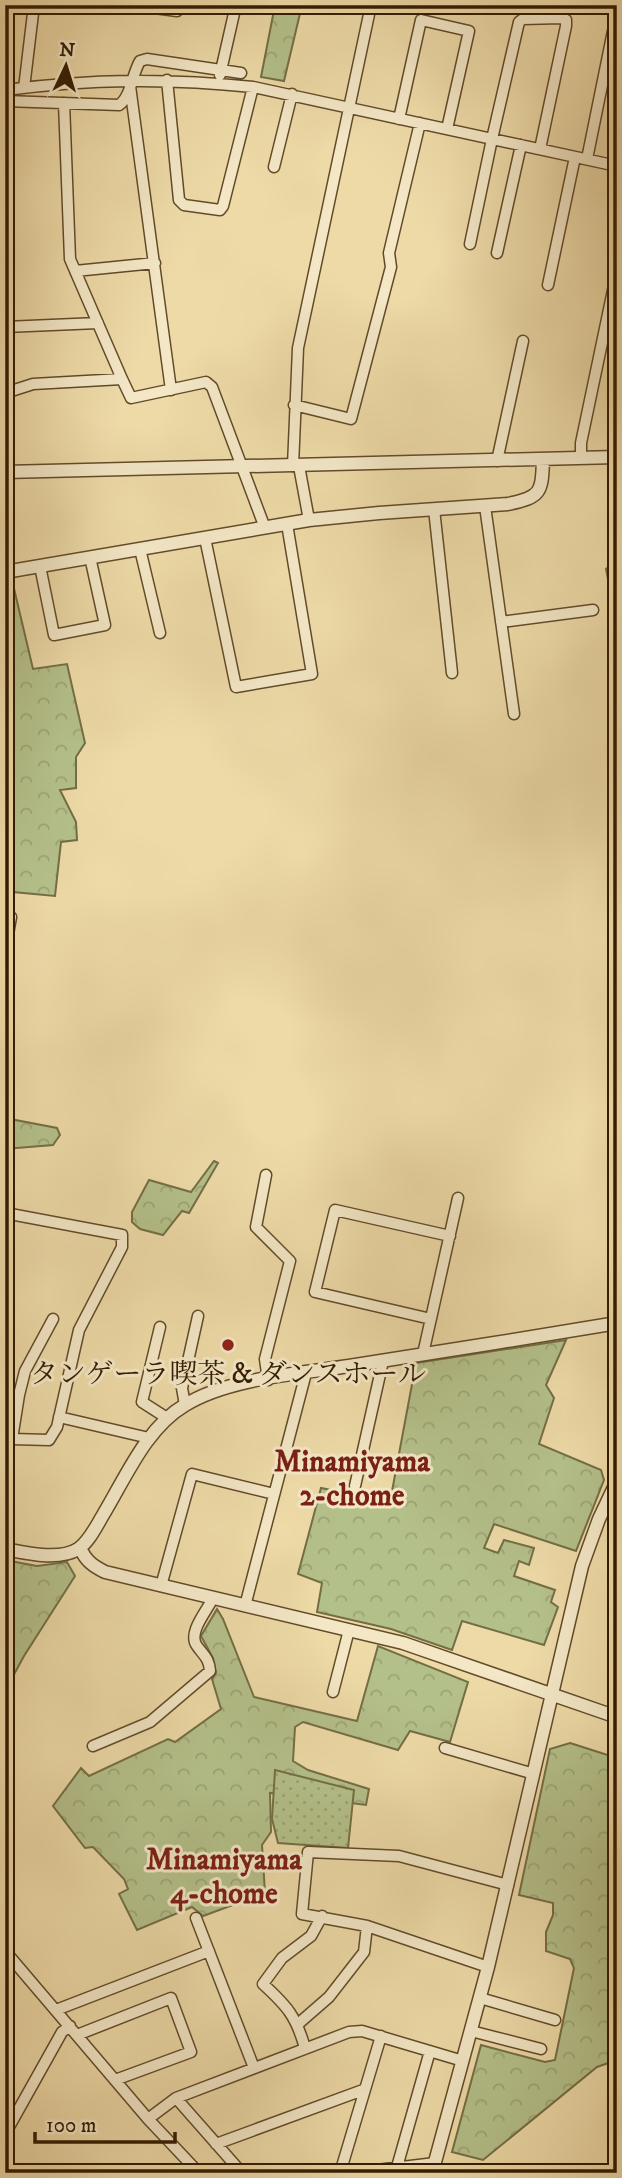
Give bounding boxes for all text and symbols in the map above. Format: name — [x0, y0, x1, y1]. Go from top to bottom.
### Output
north arrow — [32, 32, 102, 102]
text: N — [58, 39, 76, 63]
marker: タンゲーラ喫茶 & ダンスホール — [220, 1337, 236, 1353]
place label: タンゲーラ喫茶 & ダンスホール — [30, 1357, 426, 1392]
district label: Minamiyama 2-chome — [274, 1444, 431, 1515]
district label: Minamiyama 4-chome — [146, 1842, 303, 1913]
scale bar — [35, 2101, 175, 2145]
text: 100 m — [46, 2113, 97, 2139]

